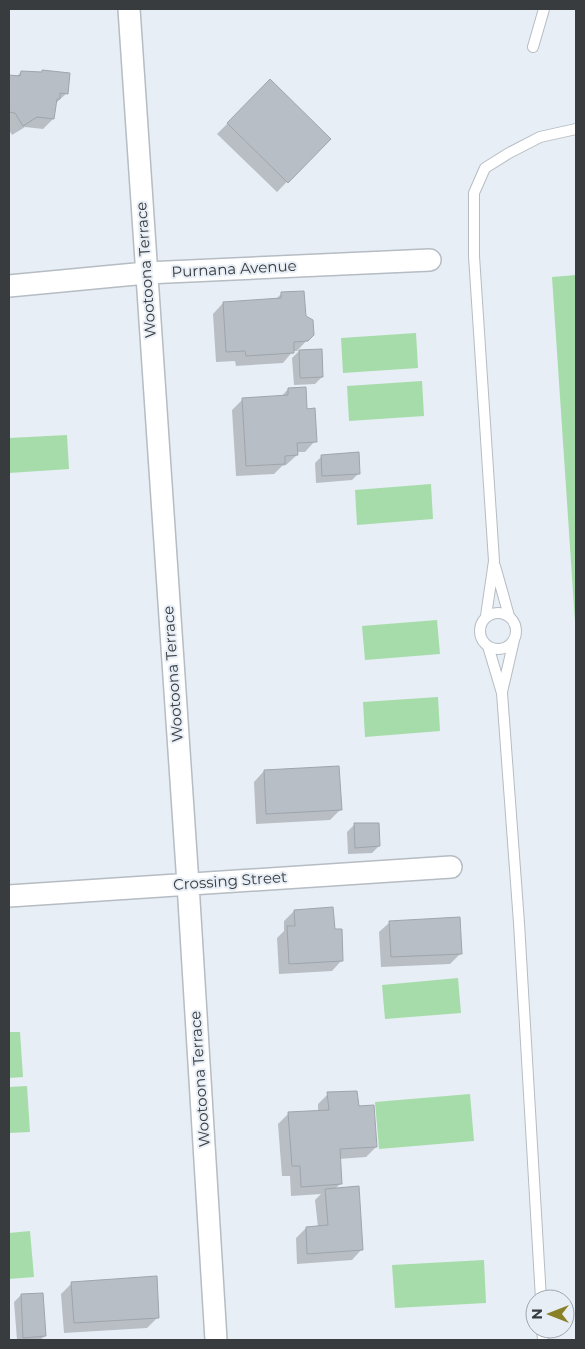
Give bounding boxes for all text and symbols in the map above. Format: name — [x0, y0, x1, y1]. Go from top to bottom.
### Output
street label: Wootoona Terrace — [131, 201, 160, 339]
street label: Purnana Avenue — [171, 256, 297, 281]
street label: Wootoona Terrace — [158, 605, 187, 743]
street label: Crossing Street — [172, 867, 288, 894]
street label: Wootoona Terrace — [185, 1010, 214, 1148]
north arrow — [525, 1289, 575, 1339]
text: N — [528, 1308, 546, 1320]

